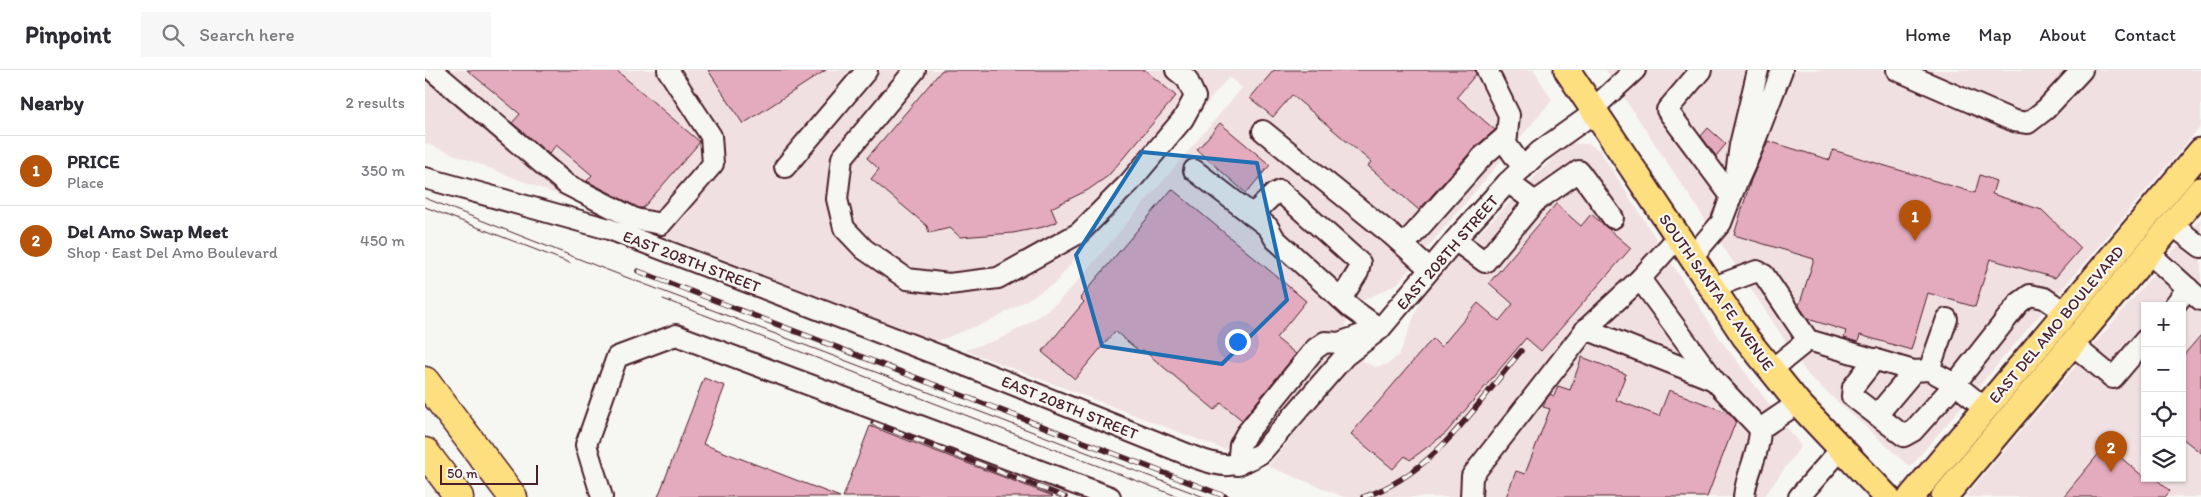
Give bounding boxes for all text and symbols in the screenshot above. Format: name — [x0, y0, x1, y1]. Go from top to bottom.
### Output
search box — [141, 12, 491, 57]
text: Pinpoint — [25, 20, 111, 49]
icon: search — [159, 21, 187, 49]
text: Search here — [199, 23, 294, 46]
text: Home — [1905, 24, 1951, 46]
text: Map — [1979, 24, 2012, 46]
text: About — [2040, 24, 2086, 46]
text: Contact — [2114, 24, 2176, 46]
text: Nearby — [20, 90, 84, 115]
text: 2 results — [345, 93, 405, 112]
text: PRICE — [67, 150, 120, 173]
text: 1 — [32, 161, 40, 180]
text: 350 m — [361, 161, 405, 180]
text: Place — [67, 173, 104, 192]
street label: EAST 208TH STREET — [1392, 191, 1502, 314]
pin: 1 — [1899, 200, 1931, 241]
street label: SOUTH SANTA FE AVENUE — [1655, 210, 1778, 375]
text: Del Amo Swap Meet — [67, 220, 228, 243]
street label: EAST 208TH STREET — [620, 226, 763, 296]
text: 2 — [32, 231, 40, 250]
text: 450 m — [360, 231, 405, 250]
street label: EAST DEL AMO BOULEVARD — [1985, 241, 2128, 407]
text: Shop · East Del Amo Boulevard — [67, 243, 278, 262]
map controls — [2141, 302, 2186, 482]
button: + — [2141, 302, 2186, 347]
your location — [1225, 329, 1251, 355]
button: − — [2141, 347, 2186, 392]
street label: EAST 208TH STREET — [999, 371, 1141, 444]
button: locate — [2141, 392, 2186, 437]
pin: 2 — [2095, 431, 2127, 472]
button: layers — [2141, 437, 2186, 482]
scale bar — [440, 462, 537, 485]
text: 50 m — [447, 465, 478, 482]

